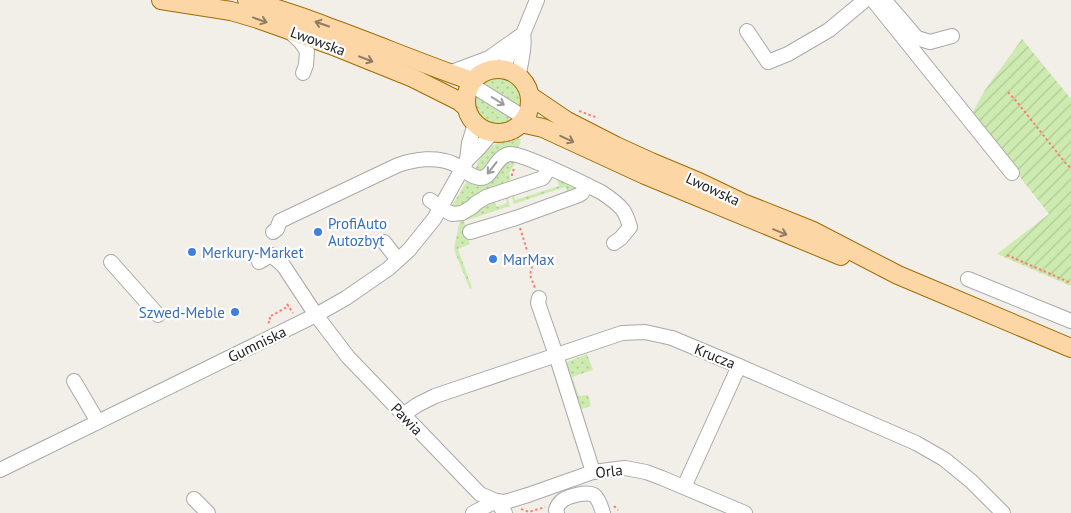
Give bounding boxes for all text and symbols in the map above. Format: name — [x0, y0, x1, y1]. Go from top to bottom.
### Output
one-way arrow — [252, 16, 267, 25]
one-way arrow — [314, 19, 330, 28]
street label: Lwowska — [288, 22, 348, 60]
one-way arrow — [358, 55, 374, 64]
one-way arrow — [490, 96, 504, 106]
one-way arrow — [559, 135, 574, 145]
one-way arrow — [487, 162, 498, 175]
street label: Lwowska — [683, 168, 743, 210]
place label: ProfiAuto Autozbyt — [328, 214, 387, 250]
marker: ProfiAuto Autozbyt — [312, 226, 324, 238]
one-way arrow — [772, 227, 787, 237]
place label: Merkury-Market — [202, 243, 303, 262]
marker: Merkury-Market — [186, 246, 198, 258]
place label: MarMax — [503, 250, 555, 269]
marker: MarMax — [487, 253, 499, 265]
place label: Szwed-Meble — [139, 303, 225, 322]
marker: Szwed-Meble — [229, 306, 241, 318]
street label: Gumniska — [225, 322, 289, 366]
street label: Krucza — [692, 339, 738, 373]
street label: Pawia — [387, 399, 427, 439]
street label: Orla — [594, 460, 624, 482]

